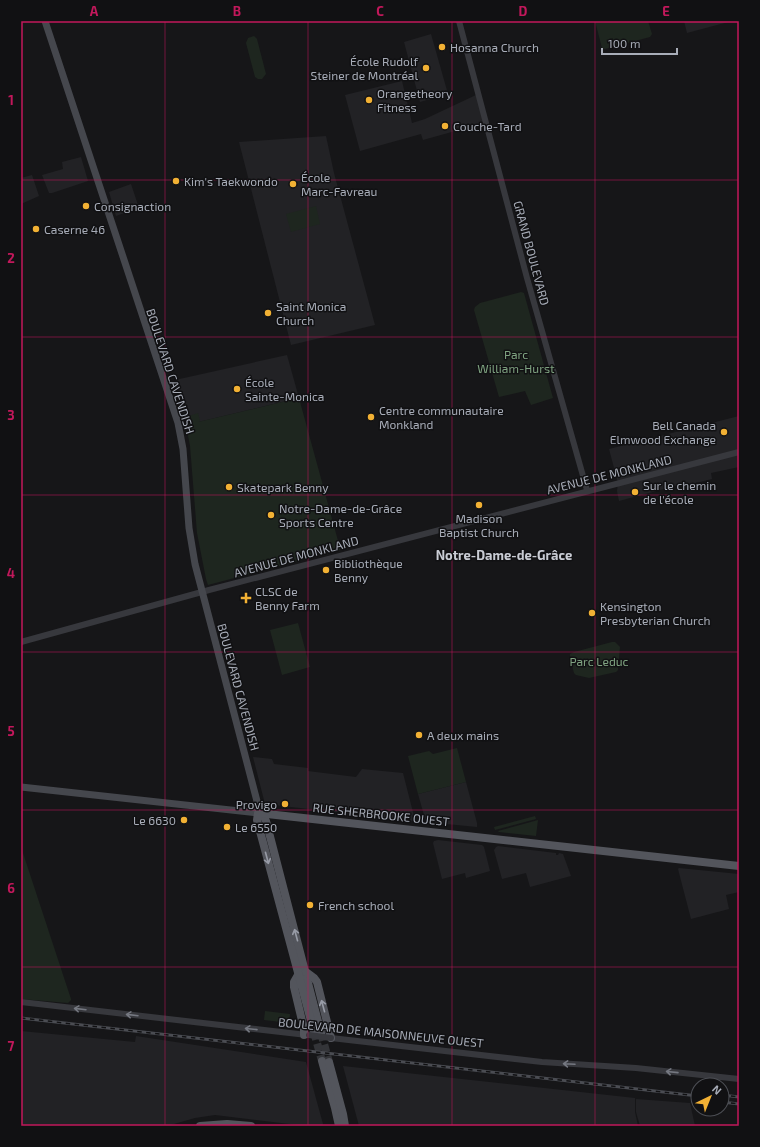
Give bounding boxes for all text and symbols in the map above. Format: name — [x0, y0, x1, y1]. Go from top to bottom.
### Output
text: A — [90, 3, 99, 19]
text: B — [233, 3, 241, 19]
text: C — [376, 3, 384, 19]
text: D — [519, 3, 528, 19]
text: E — [662, 3, 670, 19]
scale bar — [602, 30, 677, 56]
text: 100 m — [608, 36, 640, 50]
place label: Hosanna Church — [450, 40, 539, 54]
marker: Hosanna Church — [437, 42, 447, 52]
place label: École Rudolf Steiner de Montréal — [311, 54, 418, 82]
marker: École Rudolf Steiner de Montréal — [421, 63, 431, 73]
place label: Orangetheory Fitness — [377, 86, 453, 114]
text: 1 — [8, 92, 14, 108]
marker: Orangetheory Fitness — [364, 95, 374, 105]
place label: Couche-Tard — [453, 119, 522, 133]
marker: Couche-Tard — [440, 121, 450, 131]
place label: École Marc-Favreau — [301, 170, 377, 198]
place label: Kim's Taekwondo — [184, 174, 278, 188]
marker: Kim's Taekwondo — [171, 176, 181, 186]
marker: École Marc-Favreau — [288, 179, 298, 189]
place label: Consignaction — [94, 199, 171, 213]
street label: GRAND BOULEVARD — [511, 199, 553, 307]
marker: Consignaction — [81, 201, 91, 211]
place label: Caserne 46 — [44, 222, 105, 236]
marker: Caserne 46 — [31, 224, 41, 234]
text: 2 — [7, 250, 15, 266]
place label: Saint Monica Church — [276, 299, 346, 327]
street label: BOULEVARD CAVENDISH — [144, 307, 198, 435]
marker: Saint Monica Church — [263, 308, 273, 318]
park label: Parc William-Hurst — [477, 347, 555, 375]
place label: École Sainte-Monica — [245, 375, 324, 403]
marker: École Sainte-Monica — [232, 384, 242, 394]
place label: Centre communautaire Monkland — [379, 403, 504, 431]
text: 3 — [7, 407, 15, 423]
marker: Centre communautaire Monkland — [366, 412, 376, 422]
place label: Bell Canada Elmwood Exchange — [610, 418, 716, 446]
marker: Bell Canada Elmwood Exchange — [719, 427, 729, 437]
street label: AVENUE DE MONKLAND — [545, 452, 673, 496]
place label: Sur le chemin de l'école — [643, 478, 716, 506]
place label: Skatepark Benny — [237, 480, 329, 494]
marker: Skatepark Benny — [224, 482, 234, 492]
marker: Sur le chemin de l'école — [630, 487, 640, 497]
marker: Madison Baptist Church — [474, 500, 484, 510]
place label: Notre-Dame-de-Grâce Sports Centre — [279, 501, 402, 529]
marker: Notre-Dame-de-Grâce Sports Centre — [266, 510, 276, 520]
place label: Madison Baptist Church — [439, 511, 519, 539]
street label: AVENUE DE MONKLAND — [232, 533, 360, 579]
district label: Notre-Dame-de-Grâce — [436, 547, 572, 563]
place label: Bibliothèque Benny — [334, 556, 403, 584]
text: 4 — [7, 565, 15, 581]
marker: Bibliothèque Benny — [321, 565, 331, 575]
place label: CLSC de Benny Farm — [255, 584, 320, 612]
marker: CLSC de Benny Farm — [240, 592, 252, 604]
place label: Kensington Presbyterian Church — [600, 599, 711, 627]
marker: Kensington Presbyterian Church — [587, 608, 597, 618]
street label: BOULEVARD CAVENDISH — [215, 622, 263, 752]
park label: Parc Leduc — [570, 654, 629, 668]
text: 5 — [7, 723, 15, 739]
place label: A deux mains — [427, 728, 499, 742]
marker: A deux mains — [414, 730, 424, 740]
place label: Provigo — [236, 797, 277, 811]
marker: Provigo — [280, 799, 290, 809]
street label: RUE SHERBROOKE OUEST — [312, 800, 450, 828]
place label: Le 6630 — [133, 813, 176, 827]
marker: Le 6630 — [179, 815, 189, 825]
place label: Le 6550 — [235, 820, 277, 834]
marker: Le 6550 — [222, 822, 232, 832]
one-way arrow — [264, 851, 271, 864]
text: 6 — [7, 880, 15, 896]
place label: French school — [318, 898, 394, 912]
marker: French school — [305, 900, 315, 910]
one-way arrow — [292, 928, 299, 941]
one-way arrow — [319, 999, 326, 1012]
one-way arrow — [74, 1006, 87, 1013]
one-way arrow — [126, 1012, 139, 1019]
street label: BOULEVARD DE MAISONNEUVE OUEST — [277, 1014, 485, 1050]
one-way arrow — [245, 1025, 258, 1033]
text: 7 — [8, 1038, 15, 1054]
one-way arrow — [563, 1060, 576, 1067]
one-way arrow — [666, 1068, 679, 1075]
north arrow — [690, 1077, 730, 1117]
text: N — [710, 1082, 725, 1097]

